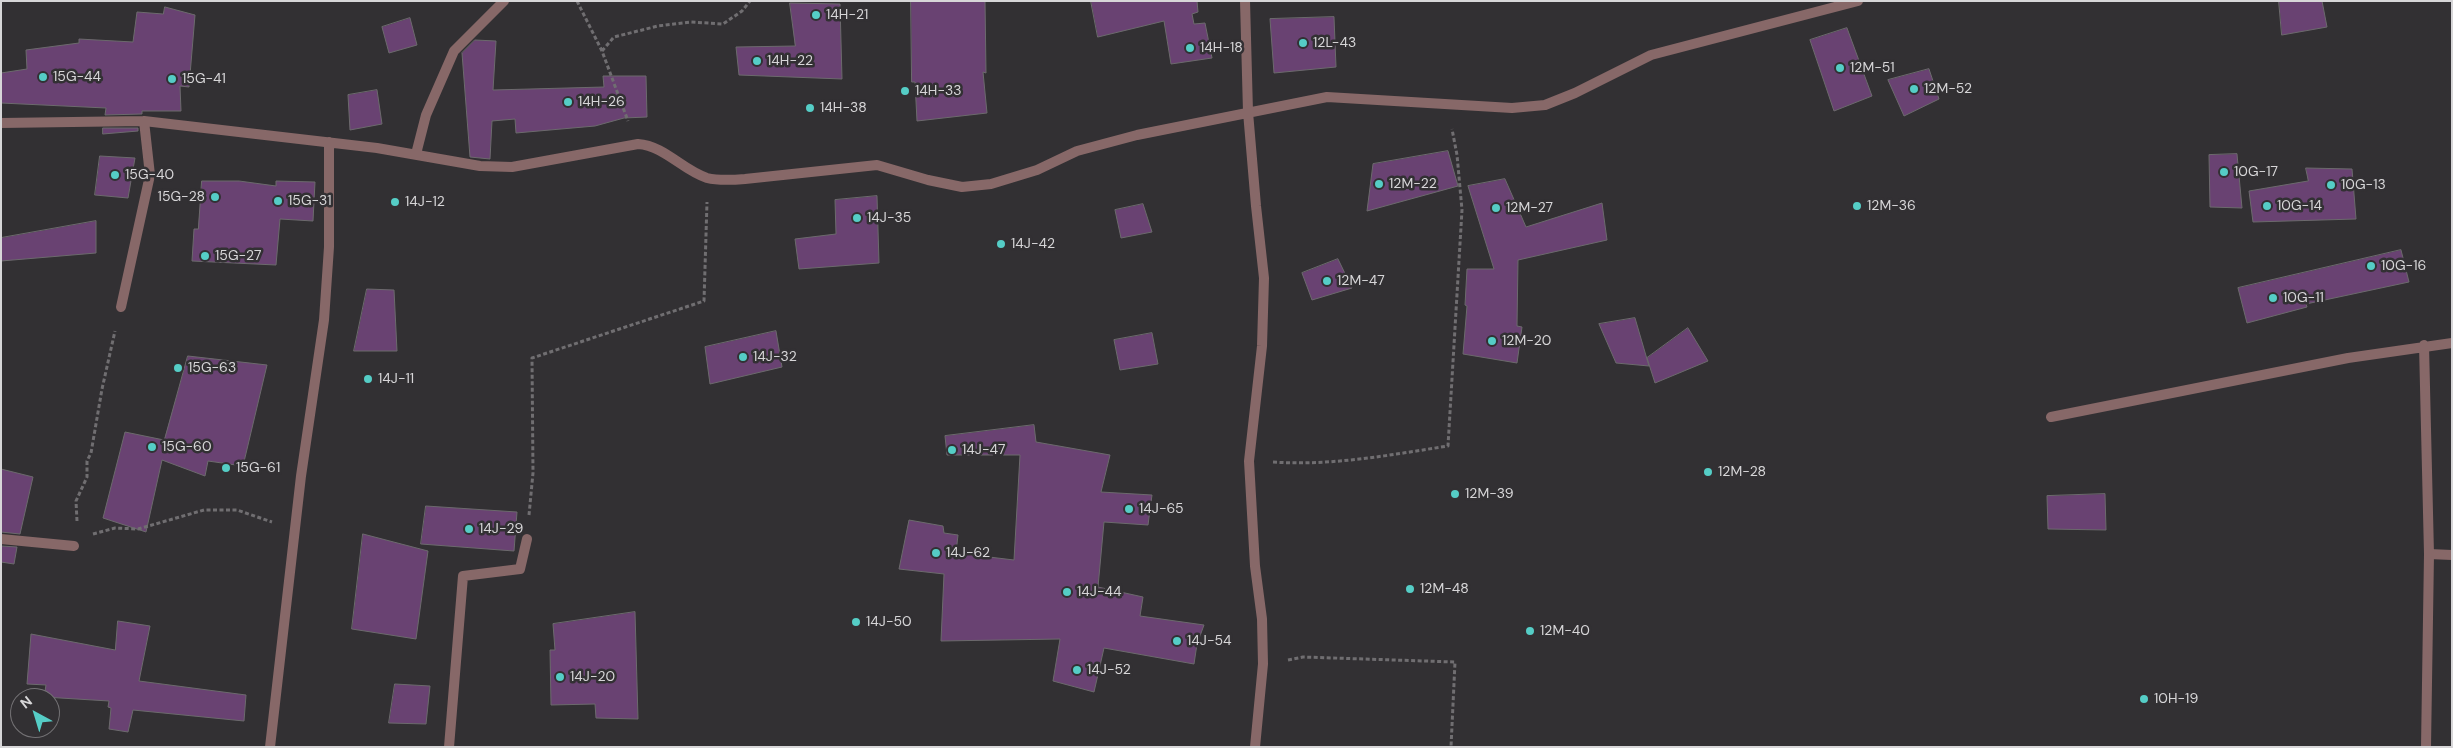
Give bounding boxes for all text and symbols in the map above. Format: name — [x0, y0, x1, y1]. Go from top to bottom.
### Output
place label: 14H-21 — [826, 7, 868, 23]
marker: 14H-21 — [810, 9, 822, 21]
place label: 12L-43 — [1313, 35, 1356, 51]
marker: 12L-43 — [1297, 37, 1309, 49]
place label: 14H-18 — [1200, 40, 1243, 56]
marker: 14H-18 — [1184, 42, 1196, 54]
place label: 14H-22 — [767, 53, 813, 69]
marker: 14H-22 — [751, 55, 763, 67]
place label: 12M-51 — [1850, 60, 1895, 76]
marker: 12M-51 — [1834, 62, 1846, 74]
place label: 15G-44 — [53, 69, 101, 85]
marker: 15G-44 — [37, 71, 49, 83]
place label: 15G-41 — [182, 71, 226, 87]
marker: 15G-41 — [166, 73, 178, 85]
place label: 12M-52 — [1924, 81, 1972, 97]
place label: 14H-33 — [915, 83, 962, 99]
marker: 12M-52 — [1908, 83, 1920, 95]
marker: 14H-33 — [899, 85, 911, 97]
place label: 14H-26 — [578, 94, 625, 110]
marker: 14H-26 — [562, 96, 574, 108]
place label: 14H-38 — [820, 100, 867, 116]
marker: 14H-38 — [804, 102, 816, 114]
place label: 10G-17 — [2234, 164, 2278, 180]
marker: 10G-17 — [2218, 166, 2230, 178]
place label: 15G-40 — [125, 167, 174, 183]
marker: 15G-40 — [109, 169, 121, 181]
place label: 12M-22 — [1389, 176, 1437, 192]
place label: 10G-13 — [2341, 177, 2386, 193]
marker: 12M-22 — [1373, 178, 1385, 190]
marker: 10G-13 — [2325, 179, 2337, 191]
place label: 15G-28 — [158, 189, 205, 205]
marker: 15G-28 — [209, 191, 221, 203]
place label: 15G-31 — [288, 193, 331, 209]
place label: 14J-12 — [405, 194, 445, 210]
marker: 15G-31 — [272, 195, 284, 207]
marker: 14J-12 — [389, 196, 401, 208]
place label: 12M-36 — [1867, 198, 1916, 214]
place label: 10G-14 — [2277, 198, 2322, 214]
place label: 12M-27 — [1506, 200, 1553, 216]
marker: 12M-36 — [1851, 200, 1863, 212]
marker: 10G-14 — [2261, 200, 2273, 212]
marker: 12M-27 — [1490, 202, 1502, 214]
place label: 14J-35 — [867, 210, 911, 226]
marker: 14J-35 — [851, 212, 863, 224]
place label: 14J-42 — [1011, 236, 1055, 252]
marker: 14J-42 — [995, 238, 1007, 250]
place label: 15G-27 — [215, 248, 261, 264]
marker: 15G-27 — [199, 250, 211, 262]
place label: 10G-16 — [2381, 258, 2426, 274]
marker: 10G-16 — [2365, 260, 2377, 272]
place label: 12M-47 — [1337, 273, 1385, 289]
marker: 12M-47 — [1321, 275, 1333, 287]
place label: 10G-11 — [2283, 290, 2324, 306]
marker: 10G-11 — [2267, 292, 2279, 304]
place label: 12M-20 — [1502, 333, 1551, 349]
marker: 12M-20 — [1486, 335, 1498, 347]
place label: 14J-32 — [753, 349, 797, 365]
marker: 14J-32 — [737, 351, 749, 363]
place label: 15G-63 — [188, 360, 236, 376]
marker: 15G-63 — [172, 362, 184, 374]
place label: 14J-11 — [378, 371, 414, 387]
marker: 14J-11 — [362, 373, 374, 385]
place label: 15G-60 — [162, 439, 211, 455]
marker: 15G-60 — [146, 441, 158, 453]
place label: 14J-47 — [962, 442, 1005, 458]
marker: 14J-47 — [946, 444, 958, 456]
place label: 15G-61 — [236, 460, 280, 476]
marker: 15G-61 — [220, 462, 232, 474]
place label: 12M-28 — [1718, 464, 1766, 480]
marker: 12M-28 — [1702, 466, 1714, 478]
place label: 12M-39 — [1465, 486, 1513, 502]
marker: 12M-39 — [1449, 488, 1461, 500]
place label: 14J-65 — [1139, 501, 1184, 517]
marker: 14J-65 — [1123, 503, 1135, 515]
place label: 14J-29 — [479, 521, 523, 537]
marker: 14J-29 — [463, 523, 475, 535]
place label: 14J-62 — [946, 545, 990, 561]
marker: 14J-62 — [930, 547, 942, 559]
place label: 12M-48 — [1420, 581, 1469, 597]
marker: 12M-48 — [1404, 583, 1416, 595]
place label: 14J-44 — [1077, 584, 1121, 600]
marker: 14J-44 — [1061, 586, 1073, 598]
place label: 14J-50 — [866, 614, 912, 630]
marker: 14J-50 — [850, 616, 862, 628]
place label: 12M-40 — [1540, 623, 1590, 639]
marker: 12M-40 — [1524, 625, 1536, 637]
place label: 14J-54 — [1187, 633, 1231, 649]
marker: 14J-54 — [1171, 635, 1183, 647]
place label: 14J-52 — [1087, 662, 1131, 678]
marker: 14J-52 — [1071, 664, 1083, 676]
place label: 14J-20 — [570, 669, 615, 685]
marker: 14J-20 — [554, 671, 566, 683]
north arrow — [10, 688, 60, 738]
place label: 10H-19 — [2154, 691, 2198, 707]
text: N — [17, 692, 36, 712]
marker: 10H-19 — [2138, 693, 2150, 705]

